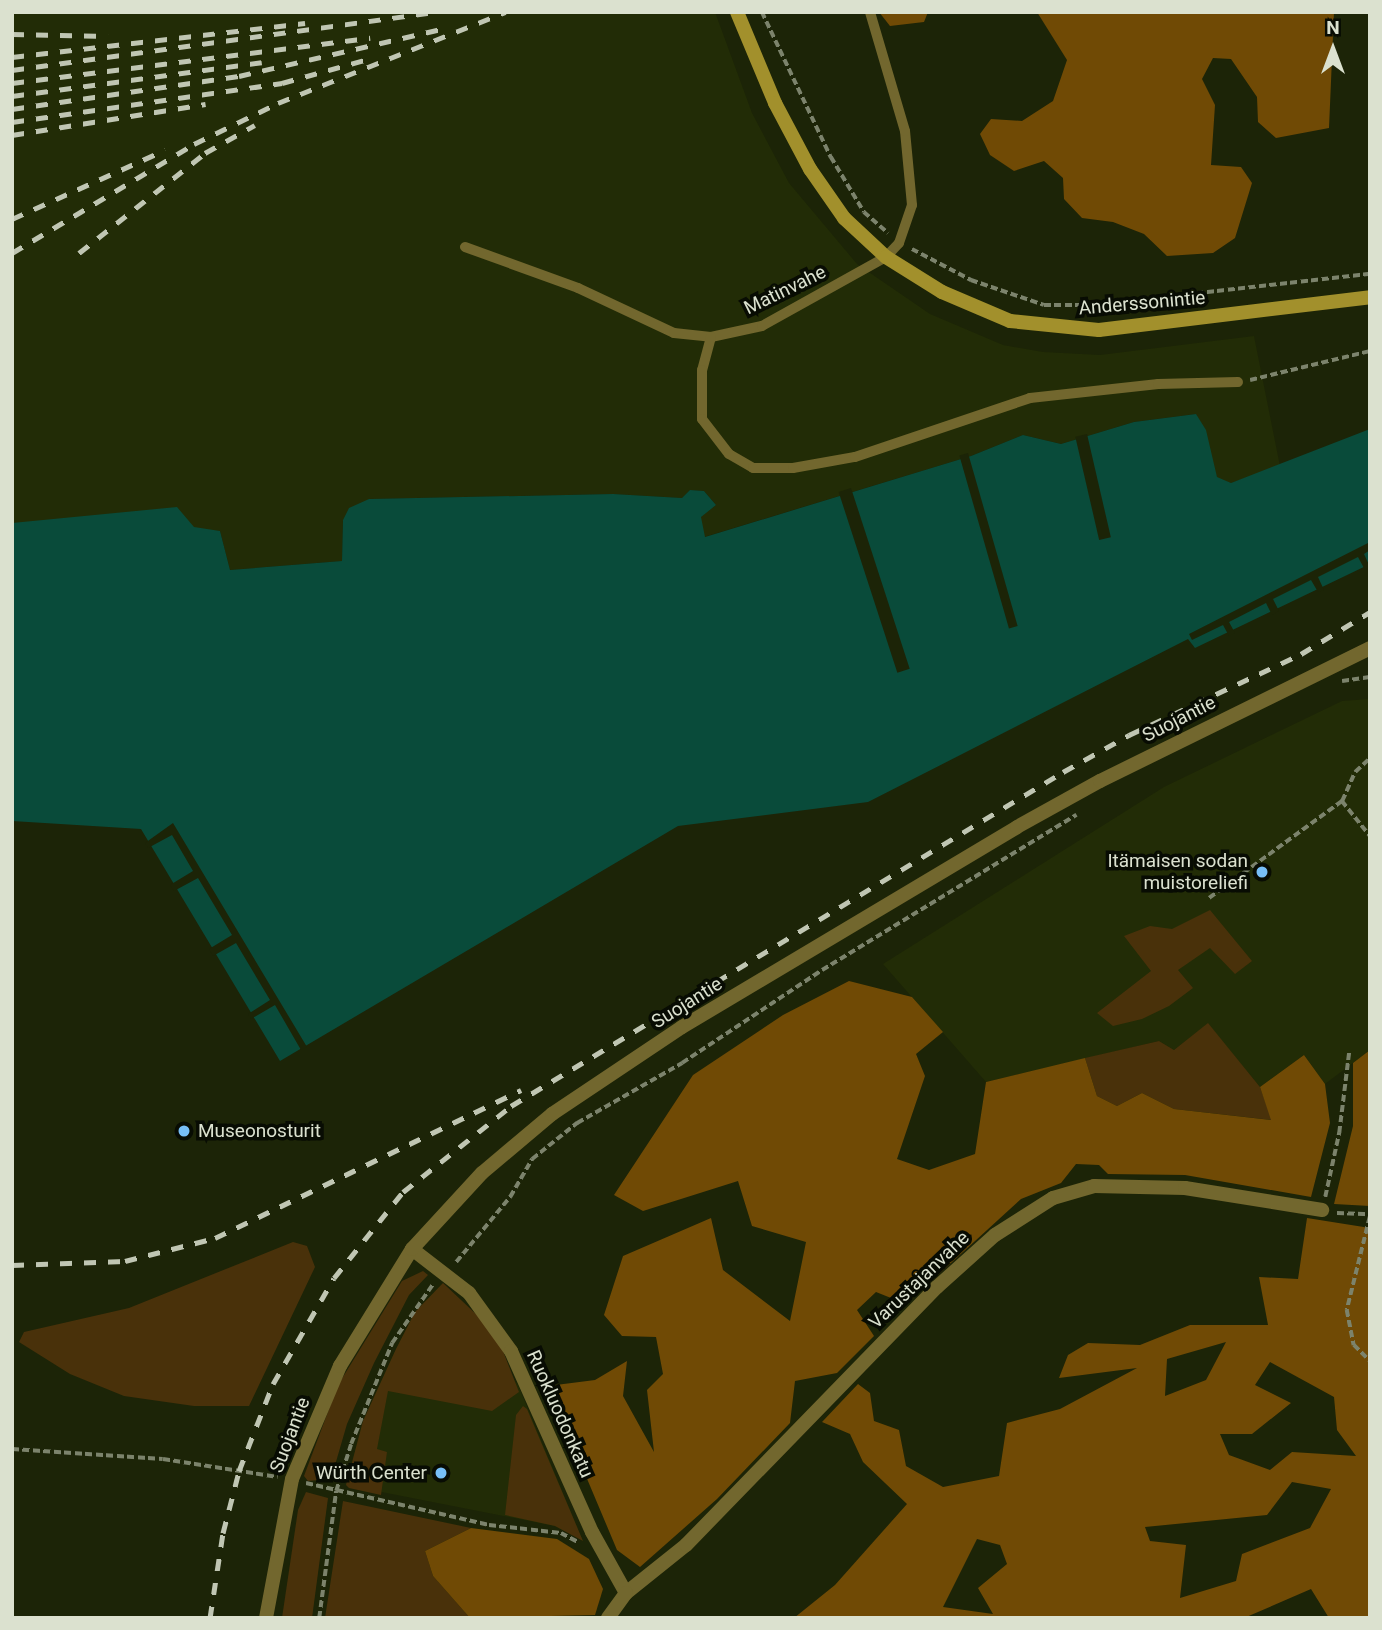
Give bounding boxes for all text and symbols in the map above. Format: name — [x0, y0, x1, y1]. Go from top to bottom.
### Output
north arrow — [1298, 14, 1368, 84]
text: N — [1326, 16, 1340, 39]
street label: Matinvahe — [740, 260, 830, 320]
street label: Anderssonintie — [1078, 286, 1206, 320]
street label: Suojantie — [1139, 691, 1219, 747]
place label: Itämaisen sodan muistoreliefi — [1107, 850, 1248, 894]
marker: Itämaisen sodan muistoreliefi — [1254, 864, 1270, 880]
street label: Suojantie — [648, 972, 726, 1034]
place label: Museonosturit — [198, 1120, 321, 1142]
marker: Museonosturit — [176, 1123, 192, 1139]
street label: Varustajanvahe — [864, 1226, 974, 1334]
street label: Ruokluodonkatu — [522, 1347, 598, 1481]
street label: Suojantie — [265, 1394, 315, 1476]
place label: Würth Center — [316, 1462, 427, 1484]
marker: Würth Center — [433, 1465, 449, 1481]

